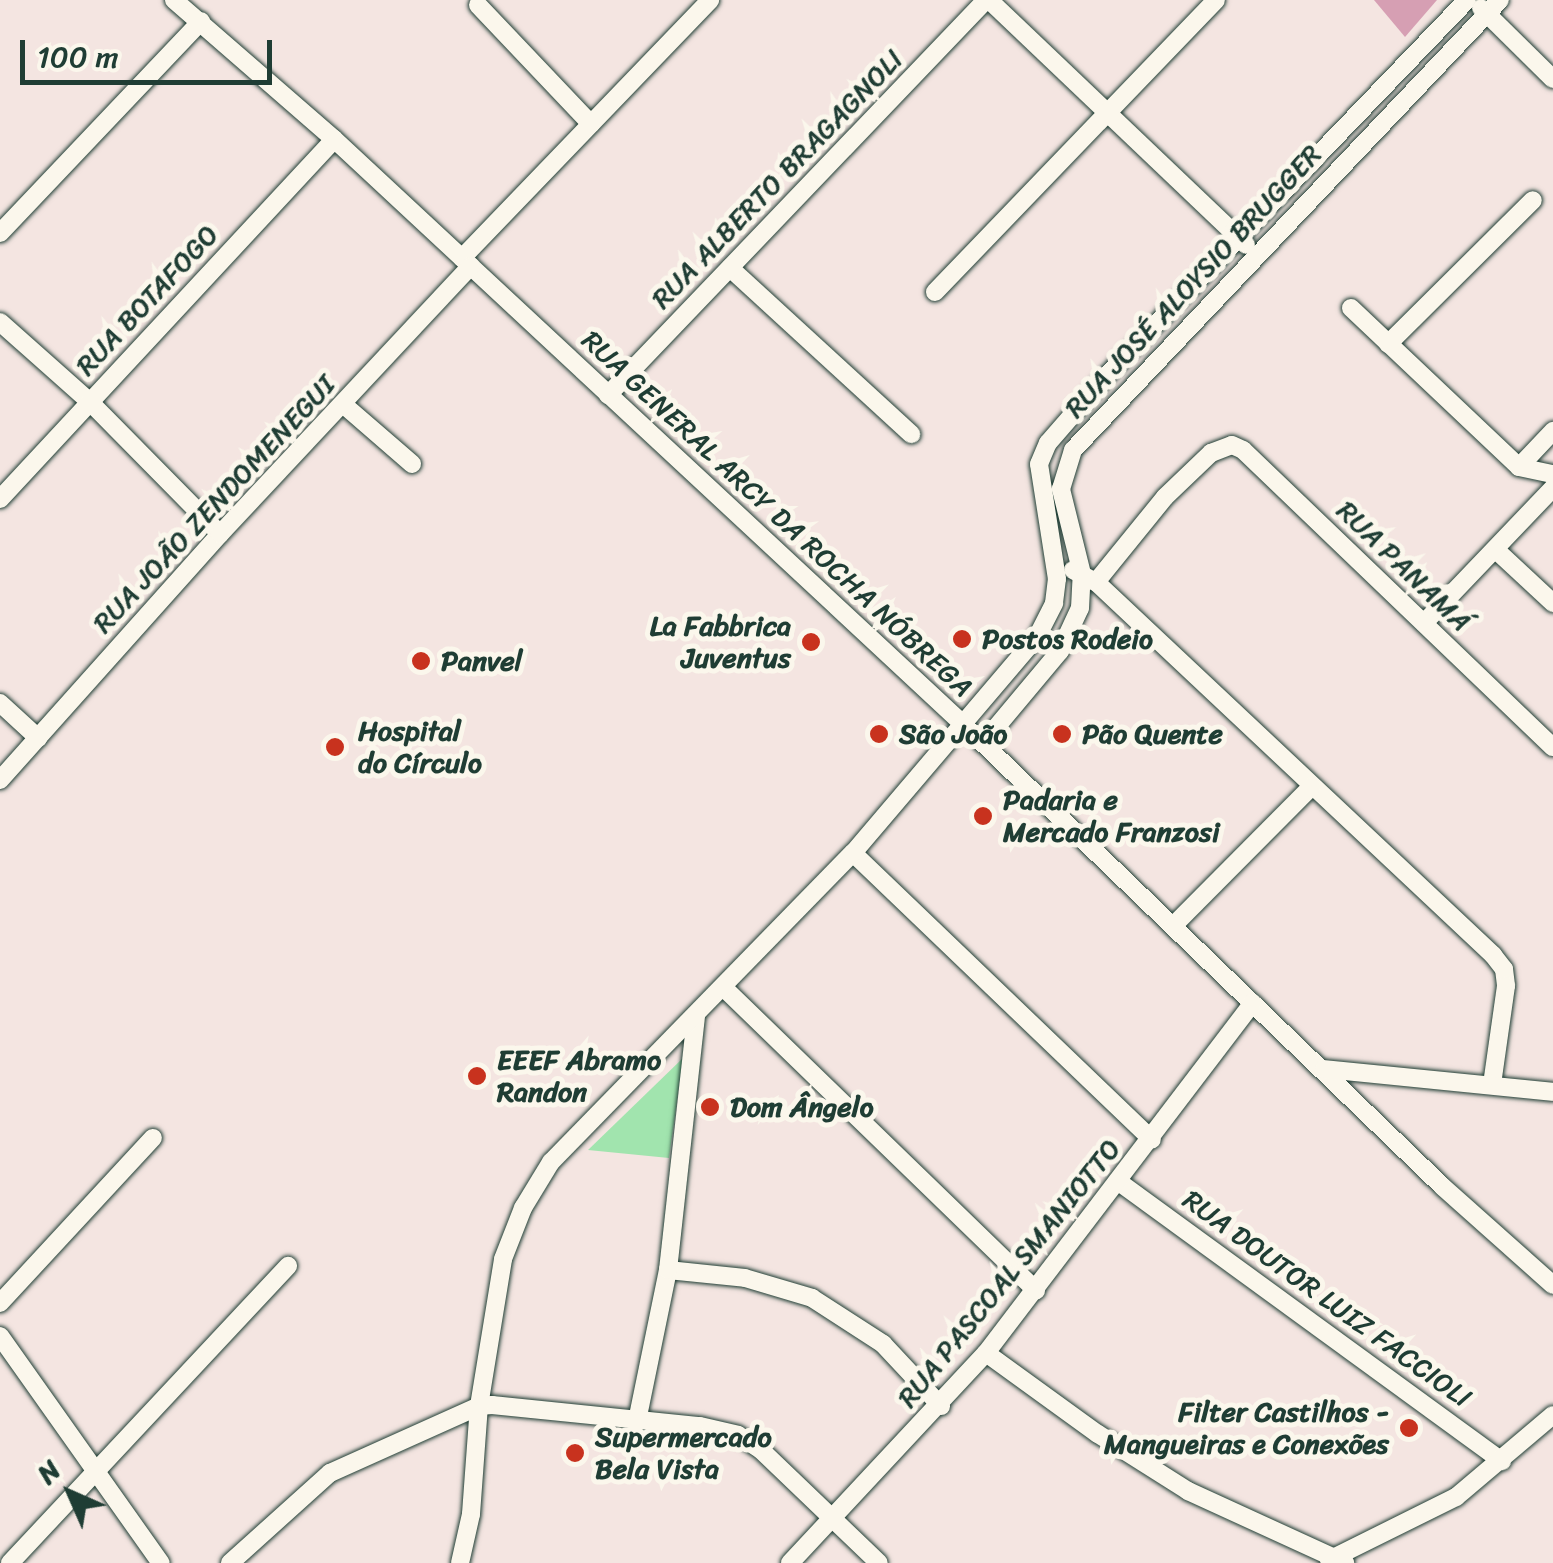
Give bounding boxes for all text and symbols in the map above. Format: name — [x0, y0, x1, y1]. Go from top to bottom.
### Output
scale bar — [25, 20, 278, 82]
text: 100 m — [37, 30, 119, 84]
street label: RUA ALBERTO BRAGAGNOLI — [643, 41, 911, 317]
street label: RUA JOSÉ ALOYSIO BRUGGER — [1057, 136, 1329, 426]
street label: RUA BOTAFOGO — [69, 218, 225, 382]
street label: RUA GENERAL ARCY DA ROCHA NÓBREGA — [575, 324, 979, 704]
street label: RUA JOÃO ZENDOMENEGUI — [86, 369, 342, 639]
street label: RUA PANAMÁ — [1331, 494, 1477, 638]
place label: La Fabbrica Juventus — [650, 609, 791, 675]
place label: Postos Rodeio — [982, 622, 1154, 656]
marker: Postos Rodeio — [951, 628, 973, 650]
marker: La Fabbrica Juventus — [800, 631, 822, 653]
place label: Panvel — [441, 644, 523, 678]
marker: Panvel — [410, 650, 432, 672]
place label: Hospital do Círculo — [358, 714, 482, 780]
place label: São João — [899, 717, 1008, 751]
place label: Pão Quente — [1082, 717, 1223, 751]
marker: São João — [868, 723, 890, 745]
marker: Pão Quente — [1051, 723, 1073, 745]
marker: Hospital do Círculo — [322, 734, 348, 760]
place label: Padaria e Mercado Franzosi — [1003, 783, 1220, 849]
marker: Padaria e Mercado Franzosi — [972, 805, 994, 827]
place label: EEEF Abramo Randon — [497, 1043, 661, 1109]
marker: EEEF Abramo Randon — [466, 1065, 488, 1087]
place label: Dom Ângelo — [730, 1090, 874, 1124]
marker: Dom Ângelo — [699, 1096, 721, 1118]
street label: RUA PASCOAL SMANIOTTO — [890, 1131, 1128, 1415]
street label: RUA DOUTOR LUIZ FACCIOLI — [1176, 1183, 1478, 1415]
place label: Filter Castilhos - Mangueiras e Conexões — [1105, 1395, 1389, 1461]
marker: Filter Castilhos - Mangueiras e Conexões — [1398, 1417, 1420, 1439]
place label: Supermercado Bela Vista — [595, 1420, 772, 1486]
marker: Supermercado Bela Vista — [564, 1442, 586, 1464]
north arrow — [20, 1443, 120, 1543]
text: N — [24, 1447, 73, 1496]

